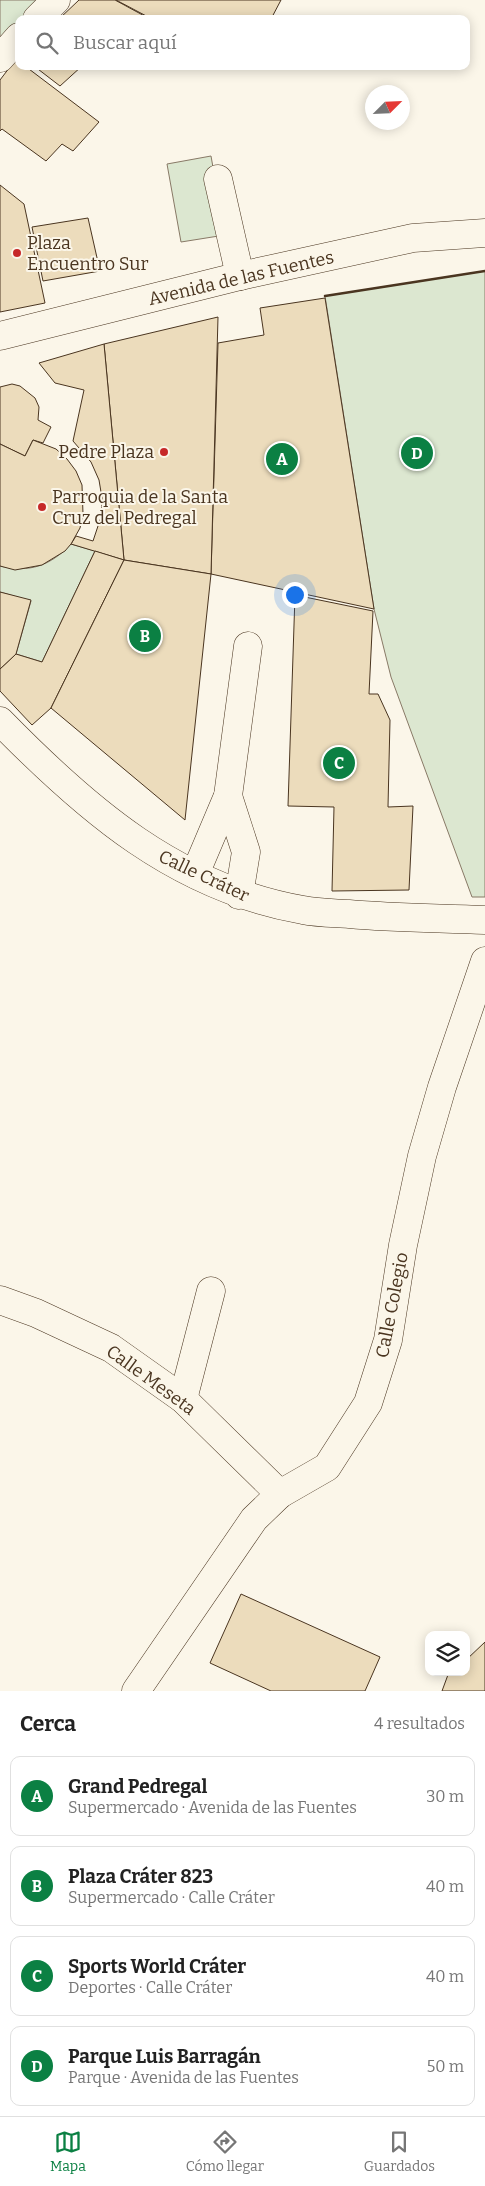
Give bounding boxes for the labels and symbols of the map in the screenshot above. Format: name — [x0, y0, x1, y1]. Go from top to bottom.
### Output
north arrow — [365, 85, 410, 130]
place label: Plaza Encuentro Sur — [27, 232, 148, 275]
street label: Avenida de las Fuentes — [146, 246, 336, 310]
marker: Plaza Encuentro Sur — [11, 247, 23, 259]
pin: D — [401, 434, 433, 472]
pin: A — [266, 440, 298, 478]
place label: Pedre Plaza — [58, 441, 154, 463]
marker: Pedre Plaza — [158, 446, 170, 458]
place label: Parroquia de la Santa Cruz del Pedregal — [52, 486, 228, 529]
marker: Parroquia de la Santa Cruz del Pedregal — [36, 501, 48, 513]
your location — [282, 582, 308, 608]
pin: B — [129, 617, 161, 655]
pin: C — [323, 744, 355, 782]
street label: Calle Cráter — [155, 845, 253, 907]
street label: Calle Colegio — [371, 1250, 413, 1360]
street label: Calle Meseta — [102, 1340, 200, 1420]

